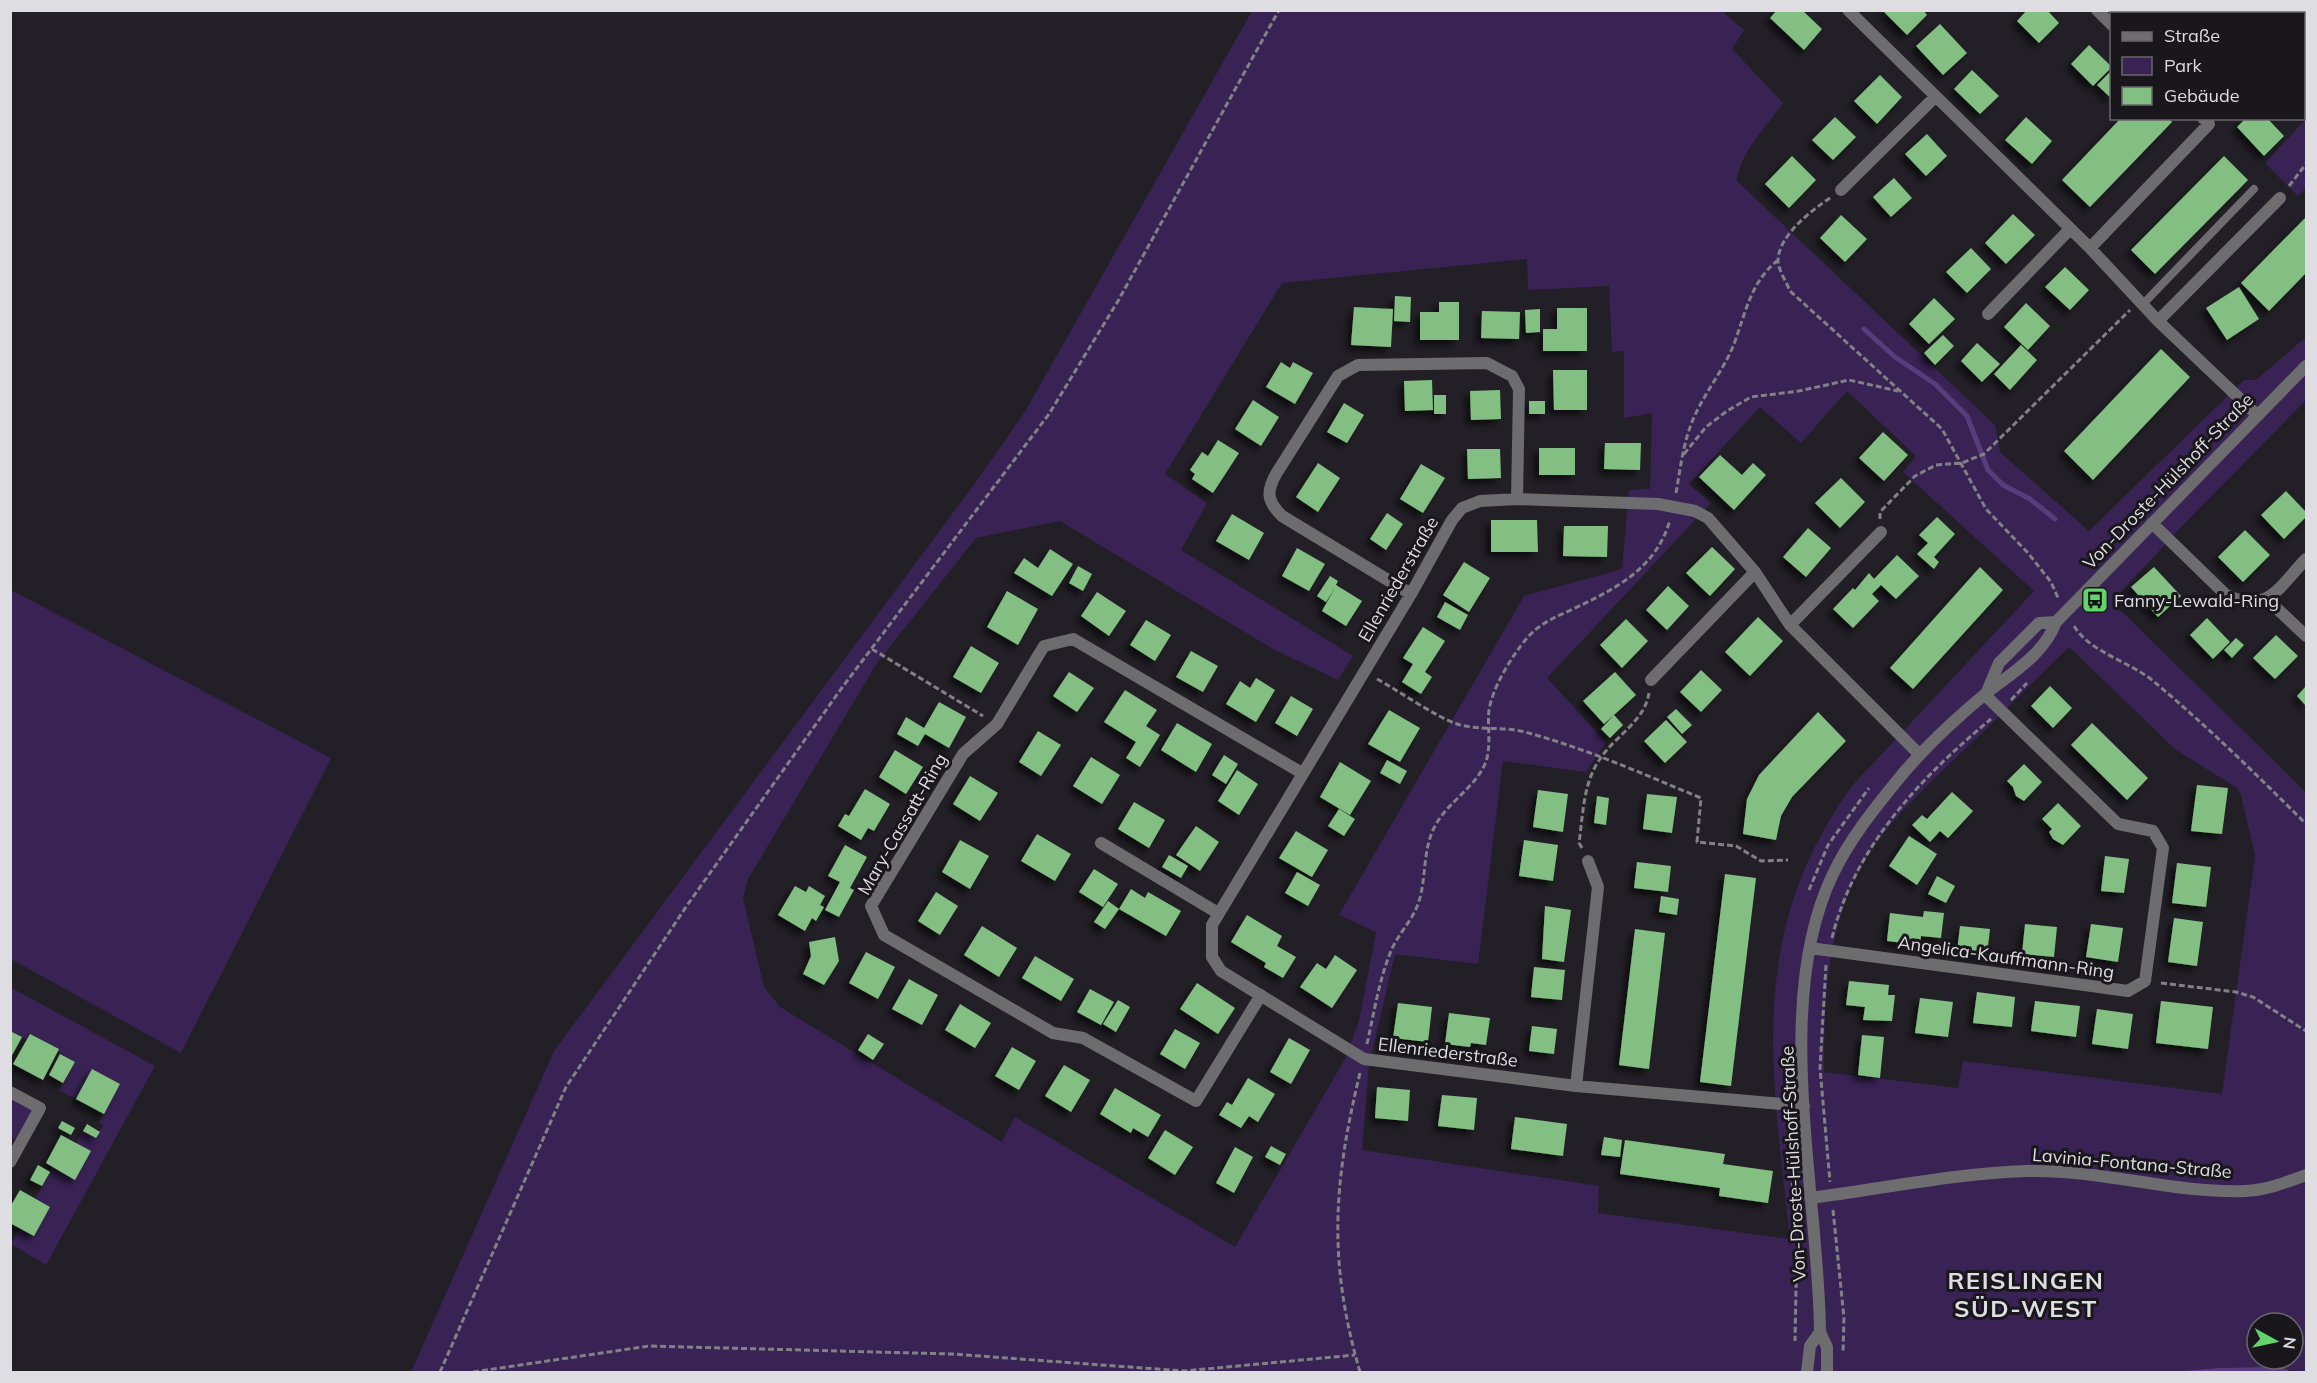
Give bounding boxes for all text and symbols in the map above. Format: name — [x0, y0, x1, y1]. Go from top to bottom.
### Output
legend — [2110, 12, 2305, 120]
text: Straße — [2164, 24, 2220, 47]
text: Park — [2164, 54, 2203, 77]
text: Gebäude — [2164, 84, 2240, 107]
street label: Von-Droste-Hülshoff-Straße — [2078, 388, 2258, 574]
street label: Ellenriederstraße — [1353, 512, 1443, 646]
bus stop icon: Fanny-Lewald-Ring — [2080, 585, 2110, 615]
place label: Fanny-Lewald-Ring — [2114, 589, 2279, 612]
street label: Mary-Cassatt-Ring — [852, 749, 952, 899]
street label: Angelica-Kauffmann-Ring — [1896, 930, 2116, 984]
street label: Ellenriederstraße — [1377, 1032, 1519, 1072]
street label: Von-Droste-Hülshoff-Straße — [1775, 1046, 1811, 1282]
street label: Lavinia-Fontana-Straße — [2031, 1143, 2233, 1183]
district label: REISLINGEN SÜD-WEST — [1948, 1265, 2104, 1323]
north arrow — [2245, 1311, 2305, 1371]
text: N — [2279, 1336, 2301, 1350]

